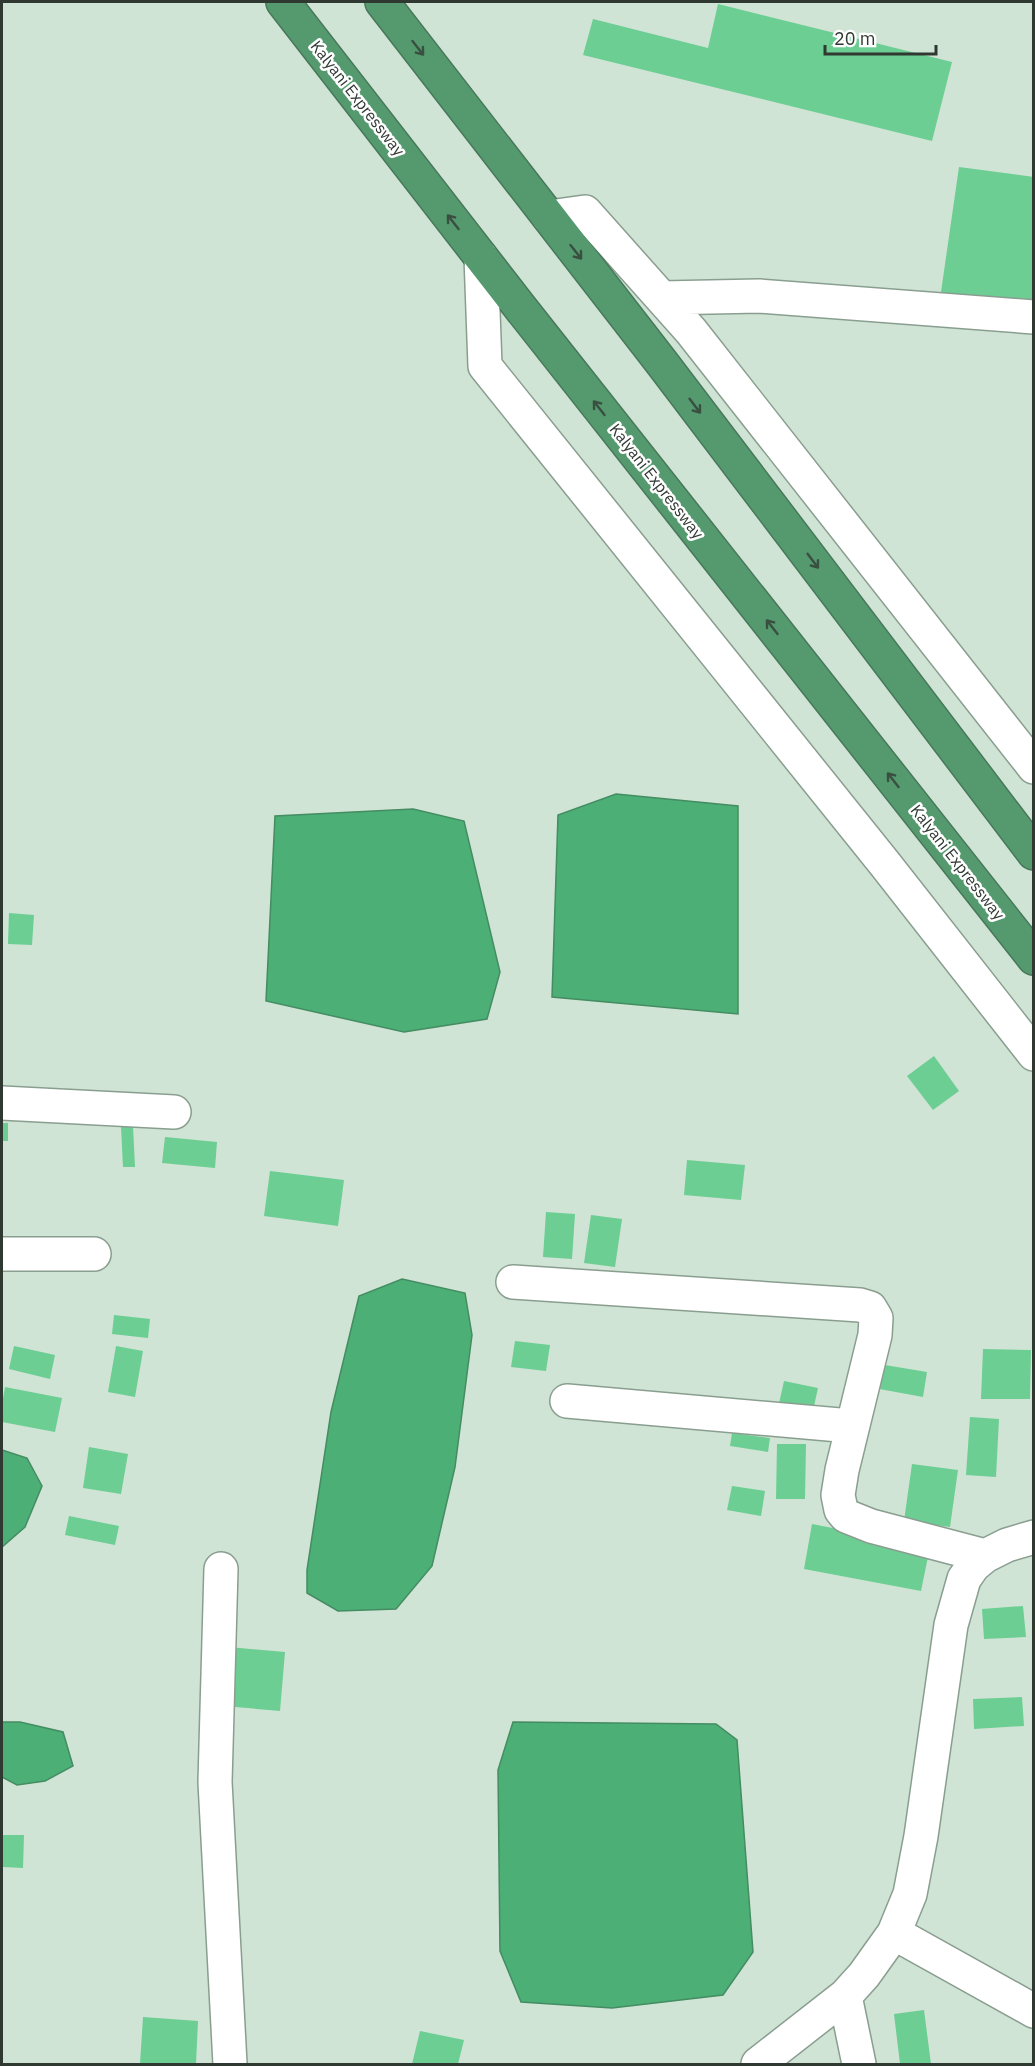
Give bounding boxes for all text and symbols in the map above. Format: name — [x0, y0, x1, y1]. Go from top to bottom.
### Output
scale bar — [825, 18, 936, 56]
text: 20 m — [834, 27, 876, 50]
street label: Kalyani Expressway — [307, 36, 409, 160]
one-way arrow — [411, 39, 424, 55]
one-way arrow — [447, 214, 460, 230]
one-way arrow — [569, 243, 582, 259]
one-way arrow — [688, 398, 701, 414]
one-way arrow — [593, 400, 606, 416]
street label: Kalyani Expressway — [606, 419, 708, 543]
one-way arrow — [806, 553, 819, 569]
one-way arrow — [766, 619, 779, 635]
one-way arrow — [887, 772, 900, 788]
street label: Kalyani Expressway — [907, 800, 1009, 924]

